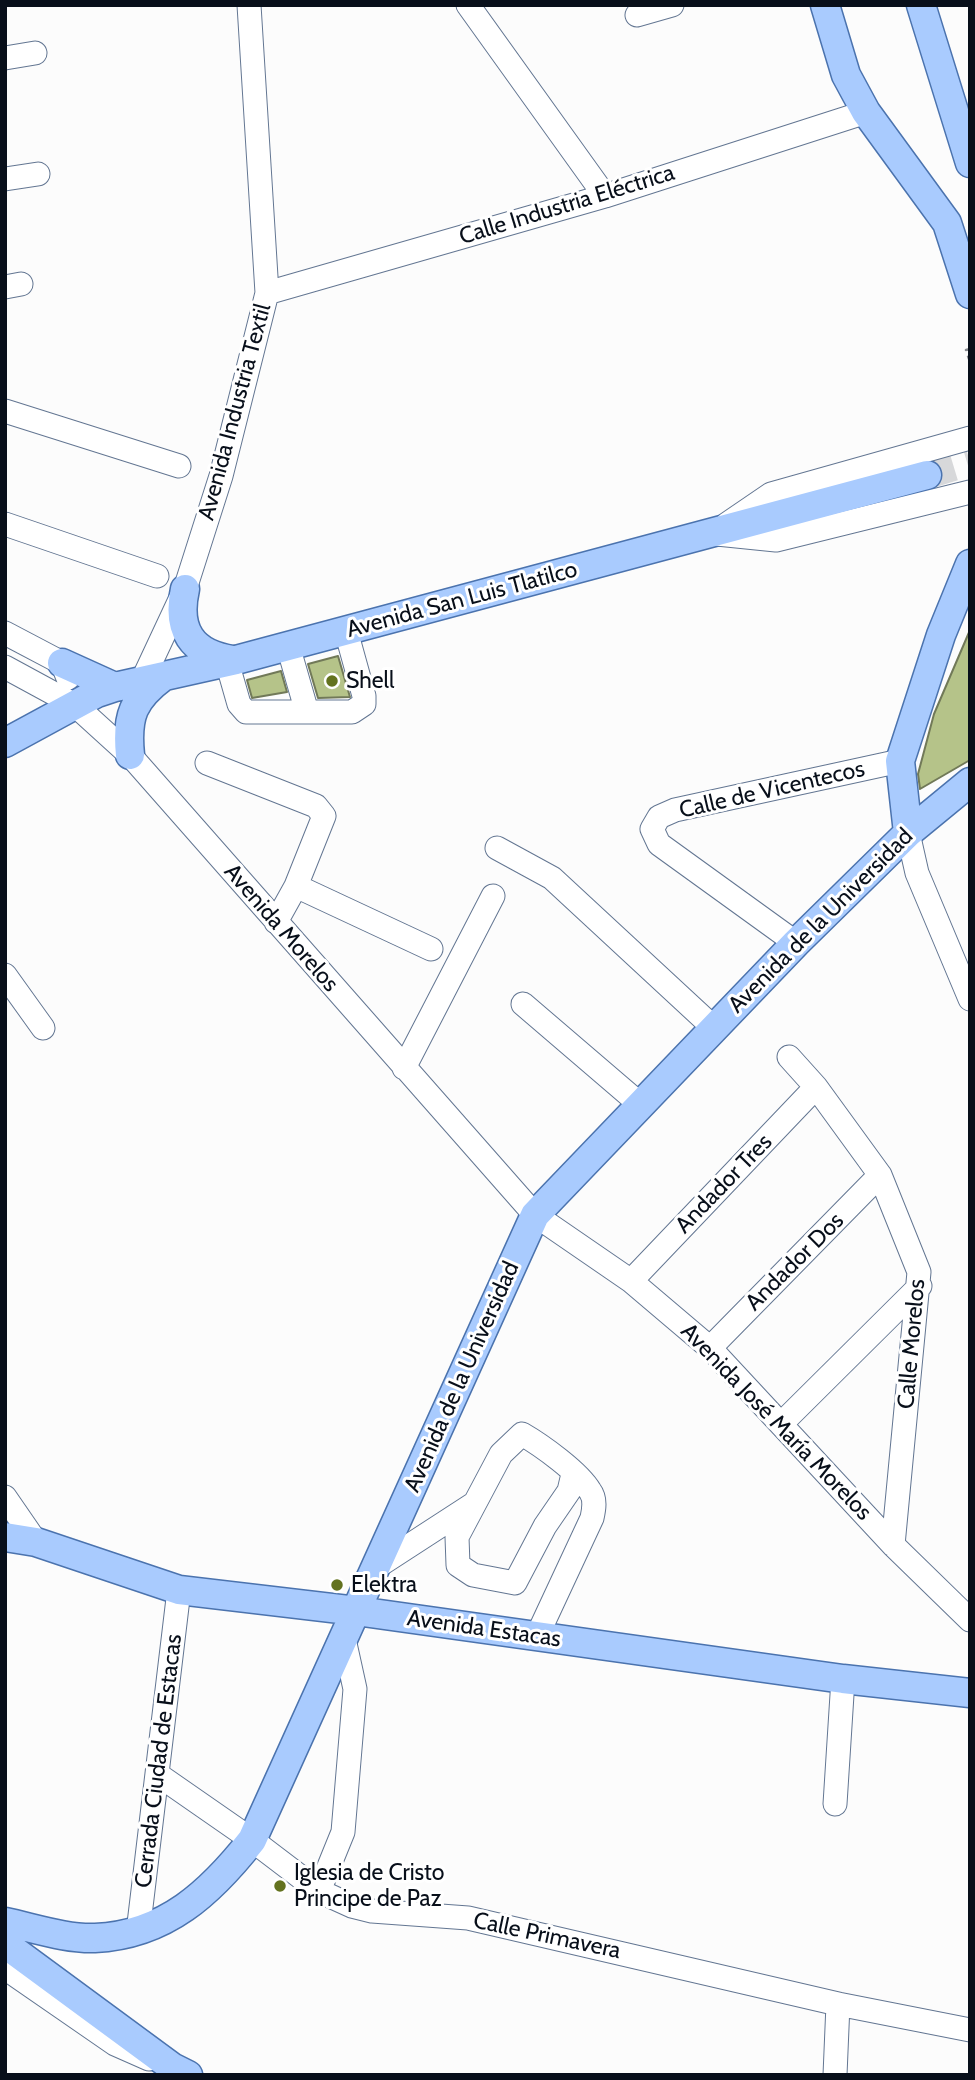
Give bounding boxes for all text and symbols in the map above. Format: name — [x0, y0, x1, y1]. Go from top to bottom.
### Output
street label: Calle Industria Eléctrica — [456, 159, 678, 251]
street label: Avenida Industria Textil — [193, 301, 277, 523]
street label: Avenida San Luis Tlatilco — [344, 556, 580, 644]
place label: Shell — [346, 667, 394, 695]
marker: Shell — [324, 673, 340, 689]
street label: Calle de Vicentecos — [677, 755, 867, 825]
street label: Avenida de la Universidad — [723, 823, 919, 1019]
street label: Avenida Morelos — [218, 858, 344, 998]
street label: Andador Tres — [670, 1129, 778, 1239]
street label: Andador Dos — [740, 1207, 850, 1317]
street label: Avenida de la Universidad — [399, 1257, 525, 1497]
street label: Calle Morelos — [893, 1278, 931, 1410]
street label: Avenida José María Morelos — [675, 1318, 877, 1526]
place label: Elektra — [351, 1571, 417, 1599]
marker: Elektra — [329, 1577, 345, 1593]
street label: Avenida Estacas — [405, 1605, 563, 1653]
street label: Cerrada Ciudad de Estacas — [130, 1633, 188, 1889]
place label: Iglesia de Cristo Principe de Paz — [294, 1859, 444, 1913]
marker: Iglesia de Cristo Principe de Paz — [272, 1878, 288, 1894]
street label: Calle Primavera — [471, 1907, 623, 1965]

